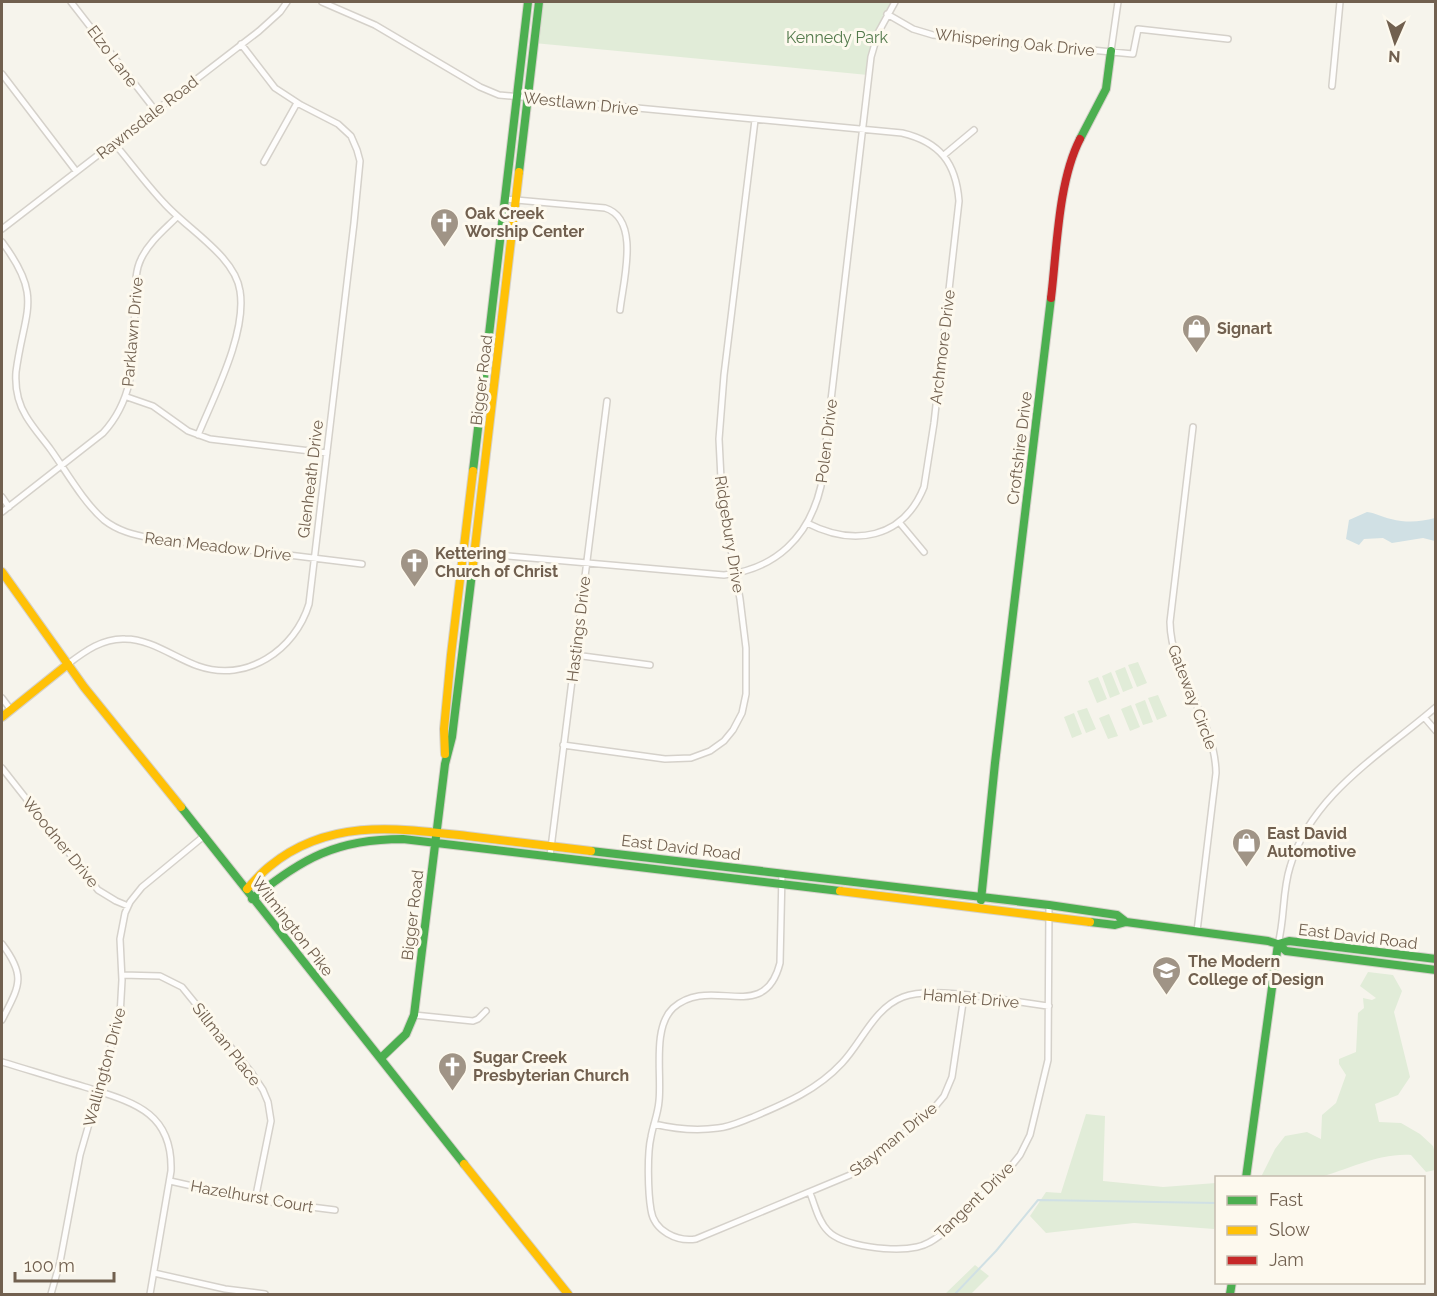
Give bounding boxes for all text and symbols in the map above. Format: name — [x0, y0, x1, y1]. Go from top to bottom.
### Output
north arrow — [1365, 12, 1425, 72]
street label: Elzo Lane — [83, 22, 142, 91]
street label: Whispering Oak Drive — [934, 25, 1096, 60]
park label: Kennedy Park — [786, 28, 889, 47]
text: N — [1388, 47, 1401, 66]
street label: Rawnsdale Road — [93, 72, 202, 163]
street label: Westlawn Drive — [522, 88, 639, 119]
place label: Oak Creek Worship Center — [465, 204, 584, 241]
church icon: Oak Creek Worship Center — [428, 206, 460, 248]
street label: Parklawn Drive — [118, 276, 147, 388]
street label: Archmore Drive — [926, 289, 959, 406]
shop icon: Signart — [1180, 312, 1212, 354]
place label: Signart — [1217, 319, 1272, 338]
street label: Bigger Road — [467, 334, 496, 426]
street label: Croftshire Drive — [1003, 390, 1036, 506]
street label: Polen Drive — [812, 398, 841, 484]
street label: Glenheath Drive — [294, 419, 327, 539]
street label: Ridgebury Drive — [711, 474, 748, 594]
street label: Rean Meadow Drive — [143, 528, 292, 565]
place label: Kettering Church of Christ — [435, 544, 558, 581]
church icon: Kettering Church of Christ — [398, 546, 430, 588]
street label: Hastings Drive — [563, 575, 594, 683]
street label: Gateway Circle — [1164, 642, 1221, 752]
street label: Woodner Drive — [18, 793, 103, 891]
place label: East David Automotive — [1267, 824, 1356, 861]
shop icon: East David Automotive — [1230, 826, 1262, 868]
street label: East David Road — [620, 831, 742, 864]
street label: Bigger Road — [398, 869, 427, 961]
street label: Wilmington Pike — [248, 873, 337, 980]
street label: East David Road — [1297, 920, 1419, 953]
place label: The Modern College of Design — [1188, 952, 1324, 989]
school or university icon: The Modern College of Design — [1151, 954, 1183, 996]
street label: Hamlet Drive — [922, 985, 1020, 1012]
street label: Sillman Place — [188, 999, 265, 1090]
street label: Wallington Drive — [79, 1006, 129, 1129]
place label: Sugar Creek Presbyterian Church — [473, 1048, 629, 1085]
church icon: Sugar Creek Presbyterian Church — [436, 1050, 468, 1092]
street label: Stayman Drive — [846, 1098, 941, 1180]
street label: Tangent Drive — [931, 1158, 1018, 1243]
street label: Hazelhurst Court — [189, 1176, 315, 1217]
legend — [1215, 1176, 1425, 1284]
text: Fast — [1269, 1189, 1303, 1210]
text: Slow — [1269, 1219, 1310, 1240]
scale bar — [15, 1245, 114, 1283]
text: Jam — [1269, 1249, 1304, 1270]
text: 100 m — [24, 1255, 75, 1276]

